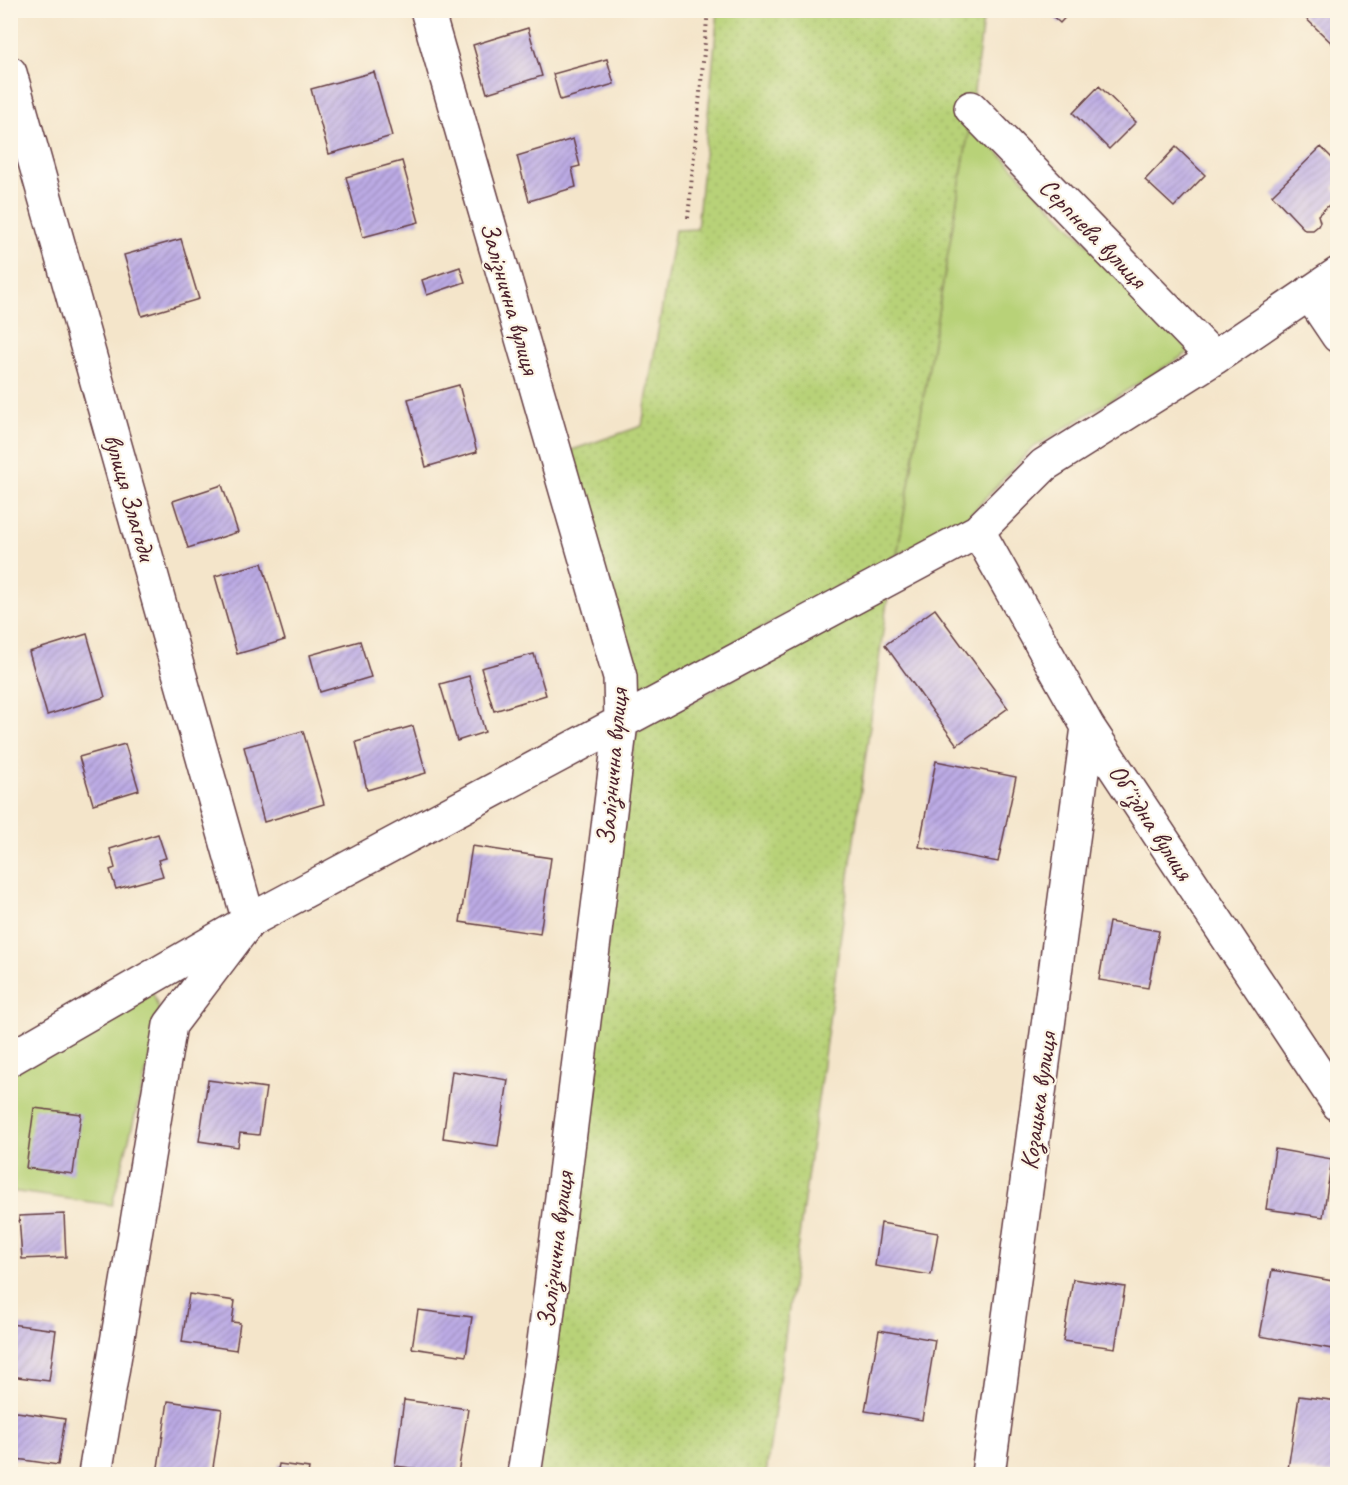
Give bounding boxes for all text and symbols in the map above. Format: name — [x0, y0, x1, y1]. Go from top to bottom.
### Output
street label: Серпнева вулиця — [1032, 171, 1155, 297]
street label: Залізнична вулиця — [472, 218, 548, 380]
street label: вулиця Злагоди — [96, 430, 165, 567]
street label: Залізнична вулиця — [589, 686, 636, 847]
street label: Обʼїздна вулиця — [1100, 758, 1202, 888]
street label: Козацька вулиця — [1012, 1028, 1065, 1172]
street label: Залізнична вулиця — [529, 1168, 582, 1330]

